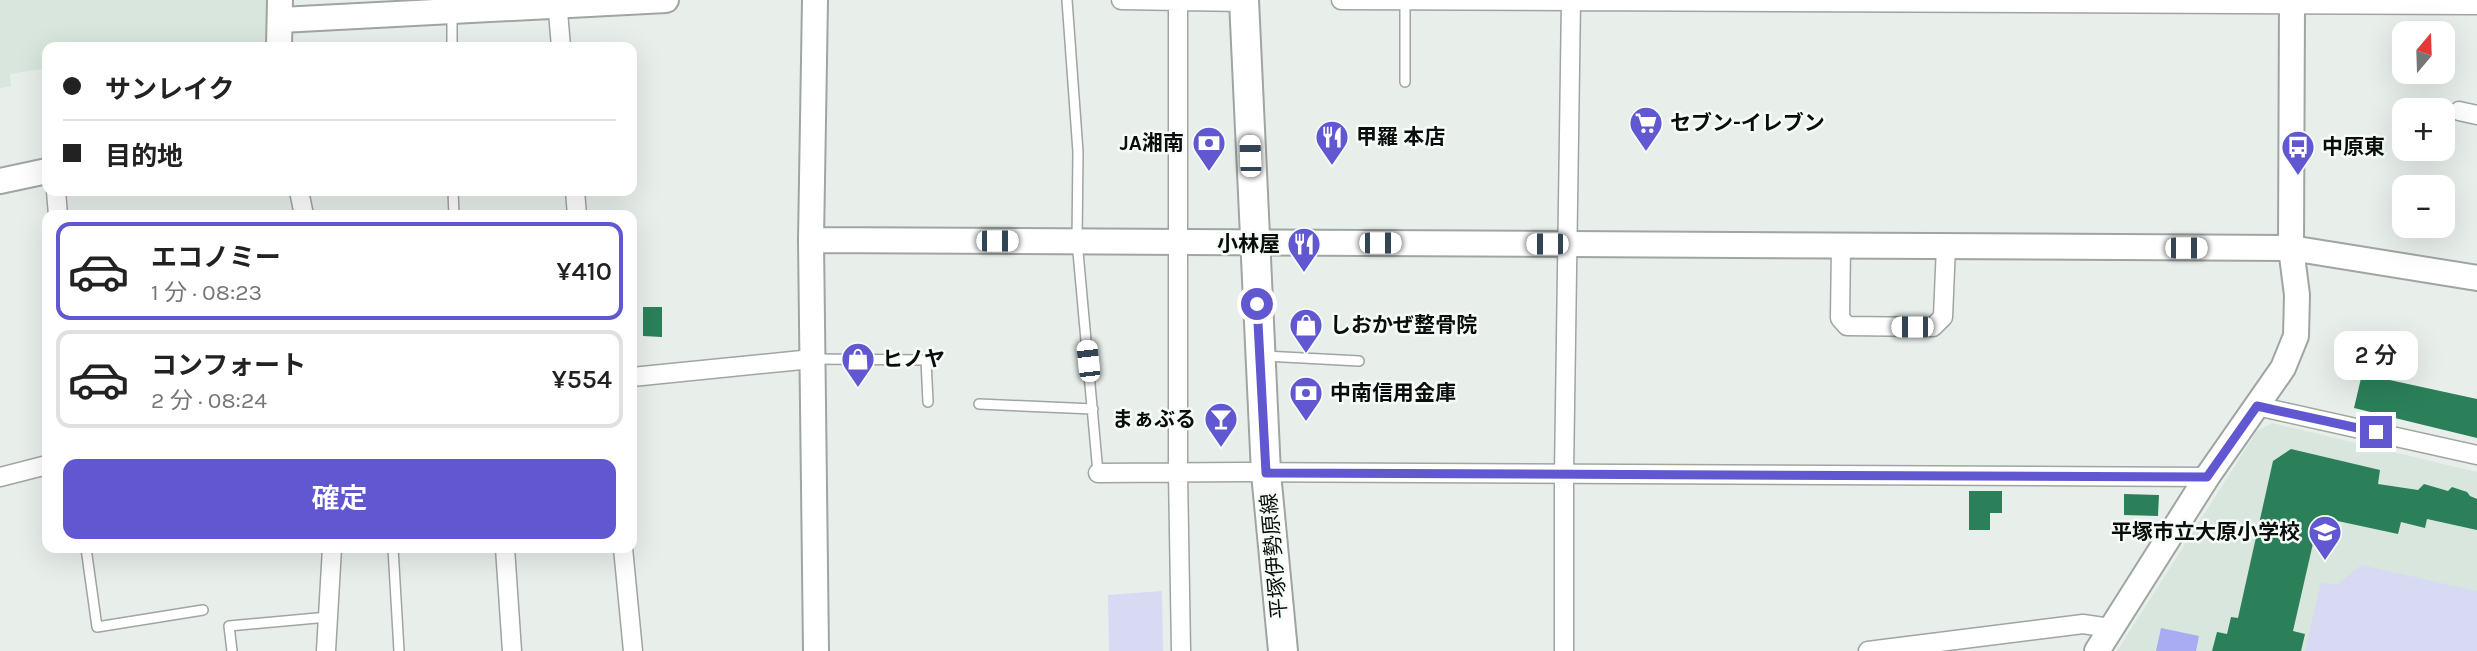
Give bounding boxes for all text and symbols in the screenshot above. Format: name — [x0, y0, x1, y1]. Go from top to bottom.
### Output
north arrow — [2392, 21, 2455, 84]
map controls — [2392, 21, 2455, 238]
text: サンレイク — [105, 74, 234, 105]
button: + — [2392, 98, 2455, 161]
supermarket icon: セブン-イレブン — [1627, 104, 1665, 153]
place label: セブン-イレブン — [1670, 111, 1825, 135]
restaurant icon: 甲羅 本店 — [1313, 118, 1351, 167]
bank icon: JA湘南 — [1190, 124, 1228, 173]
place label: 甲羅 本店 — [1356, 125, 1445, 149]
bus stop icon: 中原東 — [2279, 128, 2317, 177]
place label: JA湘南 — [1120, 131, 1184, 155]
car — [1239, 135, 1262, 177]
place label: 中原東 — [2322, 135, 2385, 159]
text: 目的地 — [105, 141, 183, 172]
button: − — [2392, 175, 2455, 238]
restaurant icon: 小林屋 — [1285, 225, 1323, 274]
car — [977, 231, 1019, 252]
place label: 小林屋 — [1217, 232, 1280, 256]
car — [1360, 233, 1402, 254]
car — [1527, 234, 1569, 255]
car — [2166, 238, 2208, 259]
icon: car — [67, 240, 130, 303]
text: エコノミー — [151, 242, 281, 273]
text: ¥410 — [557, 256, 612, 287]
text: 1 分 · 08:23 — [151, 279, 262, 306]
route start — [1241, 288, 1273, 320]
shop icon: しおかぜ整骨院 — [1287, 306, 1325, 355]
place label: しおかぜ整骨院 — [1330, 313, 1477, 337]
car — [1892, 317, 1934, 338]
callout: 2 分 — [2334, 330, 2418, 380]
car — [1076, 339, 1101, 383]
shop icon: ヒノヤ — [839, 340, 877, 389]
text: 2 分 — [2355, 342, 2397, 369]
place label: ヒノヤ — [882, 347, 945, 371]
icon: car — [67, 348, 130, 411]
text: コンフォート — [151, 350, 306, 381]
text: ¥554 — [552, 364, 612, 395]
bank icon: 中南信用金庫 — [1287, 374, 1325, 423]
place label: 中南信用金庫 — [1330, 381, 1456, 405]
text: 2 分 · 08:24 — [151, 387, 267, 414]
bar icon: まぁぶる — [1202, 400, 1240, 449]
place label: まぁぶる — [1112, 407, 1196, 431]
route end — [2360, 416, 2392, 448]
button: 確定 — [63, 459, 616, 539]
street label: 平塚伊勢原線 — [1257, 492, 1291, 620]
school or university icon: 平塚市立大原小学校 — [2306, 513, 2344, 562]
place label: 平塚市立大原小学校 — [2111, 520, 2300, 544]

